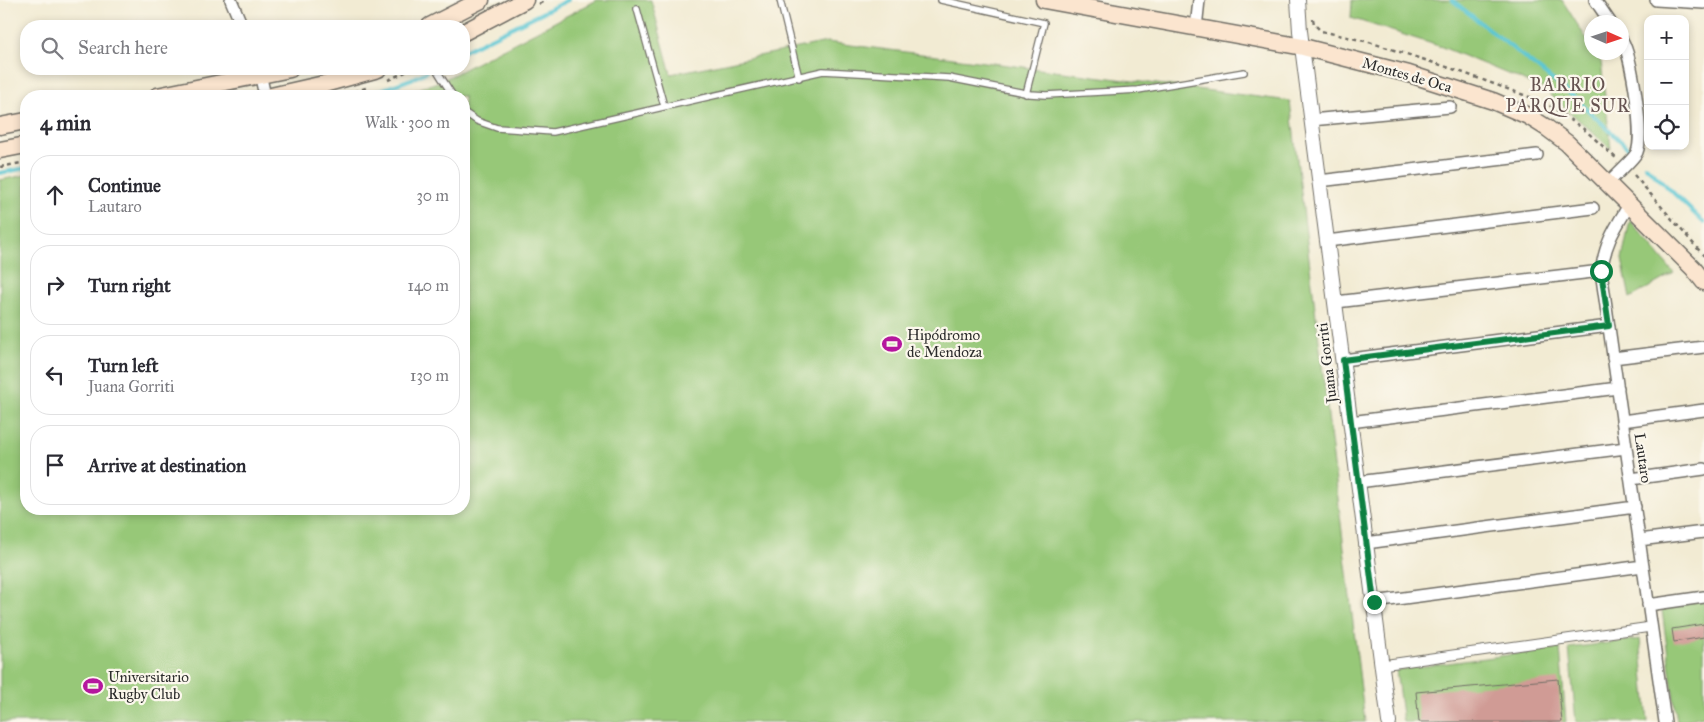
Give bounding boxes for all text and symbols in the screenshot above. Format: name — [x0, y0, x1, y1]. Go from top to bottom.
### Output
north arrow — [1584, 15, 1629, 60]
map controls — [1644, 15, 1689, 150]
button: + — [1644, 15, 1689, 60]
search box — [20, 20, 470, 75]
icon: search — [38, 34, 66, 62]
text: Search here — [78, 36, 168, 59]
street label: Montes de Oca — [1360, 54, 1455, 97]
button: − — [1644, 60, 1689, 105]
district label: BARRIO PARQUE SUR — [1505, 74, 1631, 117]
button: locate — [1644, 105, 1689, 150]
text: 4 min — [40, 110, 91, 136]
text: Walk · 300 m — [365, 113, 450, 132]
text: Continue — [88, 174, 161, 197]
icon: ahead — [41, 181, 69, 209]
text: 30 m — [416, 186, 449, 205]
text: Lautaro — [88, 197, 142, 216]
route start — [1590, 260, 1613, 283]
icon: right — [41, 271, 69, 299]
text: Turn right — [88, 274, 171, 297]
text: 140 m — [408, 276, 449, 295]
street label: Juana Gorriti — [1313, 322, 1342, 406]
place label: Hipódromo de Mendoza — [907, 326, 983, 361]
sports icon: Hipódromo de Mendoza — [881, 333, 903, 355]
text: Turn left — [88, 354, 158, 377]
icon: left — [41, 361, 69, 389]
text: 130 m — [410, 366, 449, 385]
text: Juana Gorriti — [88, 377, 174, 396]
street label: Lautaro — [1631, 432, 1655, 484]
icon: arrive — [41, 451, 69, 479]
text: Arrive at destination — [88, 454, 246, 477]
route end — [1363, 591, 1386, 614]
place label: Universitario Rugby Club — [108, 668, 189, 703]
sports icon: Universitario Rugby Club — [82, 675, 104, 697]

